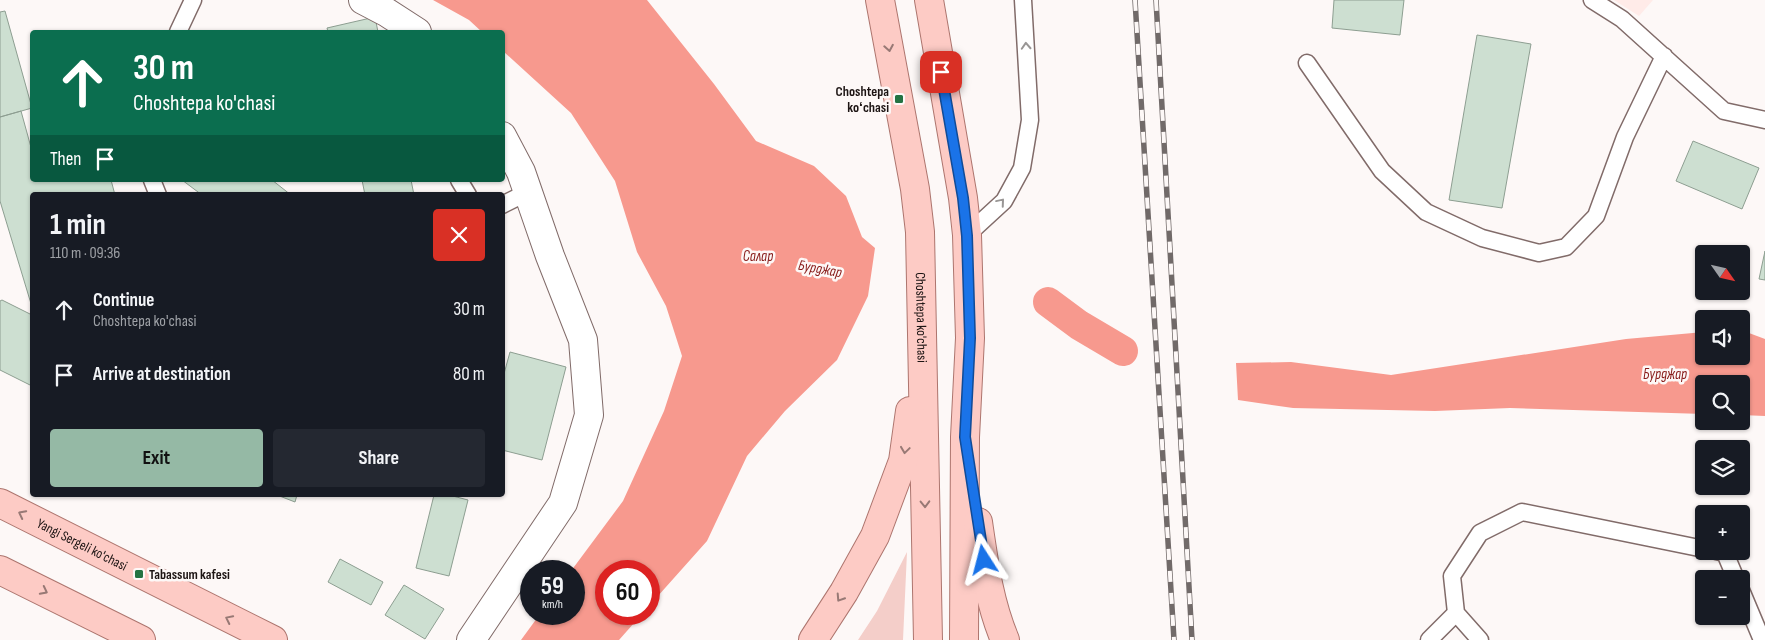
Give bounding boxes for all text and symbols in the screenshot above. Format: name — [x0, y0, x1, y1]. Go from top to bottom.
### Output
one-way arrow — [1021, 42, 1032, 50]
one-way arrow — [884, 44, 894, 52]
text: 30 m — [133, 47, 194, 90]
icon: ahead — [50, 50, 115, 115]
pin — [920, 51, 962, 93]
icon: arrive — [927, 58, 955, 86]
place label: Choshtepa koʻchasi — [835, 83, 889, 116]
text: Choshtepa ko'chasi — [133, 90, 275, 117]
marker: Choshtepa koʻchasi — [893, 93, 905, 105]
icon: arrive — [91, 145, 119, 173]
text: Then — [50, 148, 81, 171]
one-way arrow — [996, 198, 1005, 207]
text: 1 min — [50, 207, 106, 243]
button: close — [433, 209, 485, 261]
text: 110 m · 09:36 — [50, 244, 120, 263]
north arrow — [1695, 245, 1750, 300]
map controls — [1695, 245, 1750, 625]
water label: Салар — [743, 247, 773, 266]
water label: Бурджар — [797, 256, 843, 282]
street label: Choshtepa ko'chasi — [912, 272, 931, 363]
text: Continue — [93, 289, 154, 312]
icon: ahead — [50, 296, 78, 324]
text: 30 m — [453, 298, 485, 321]
button: sound — [1695, 310, 1750, 365]
text: Choshtepa ko'chasi — [93, 312, 197, 331]
icon: arrive — [50, 361, 78, 389]
text: Arrive at destination — [93, 363, 231, 386]
text: 80 m — [453, 363, 485, 386]
water label: Бурджар — [1643, 365, 1687, 384]
button: search — [1695, 375, 1750, 430]
button: Exit — [50, 429, 263, 487]
button: Share — [273, 429, 485, 487]
button: layers — [1695, 440, 1750, 495]
one-way arrow — [900, 446, 910, 455]
one-way arrow — [920, 500, 930, 508]
button: + — [1695, 505, 1750, 560]
one-way arrow — [18, 510, 27, 520]
street label: Yangi Sergeli ko'chasi — [34, 514, 130, 574]
position arrow — [957, 533, 1009, 585]
speed limit sign: 60 — [595, 560, 660, 625]
place label: Tabassum kafesi — [149, 566, 230, 583]
marker: Tabassum kafesi — [133, 568, 145, 580]
button: − — [1695, 570, 1750, 625]
text: 59 — [541, 571, 564, 602]
one-way arrow — [38, 585, 47, 595]
one-way arrow — [837, 593, 846, 602]
text: km/h — [542, 597, 563, 612]
one-way arrow — [225, 614, 234, 625]

